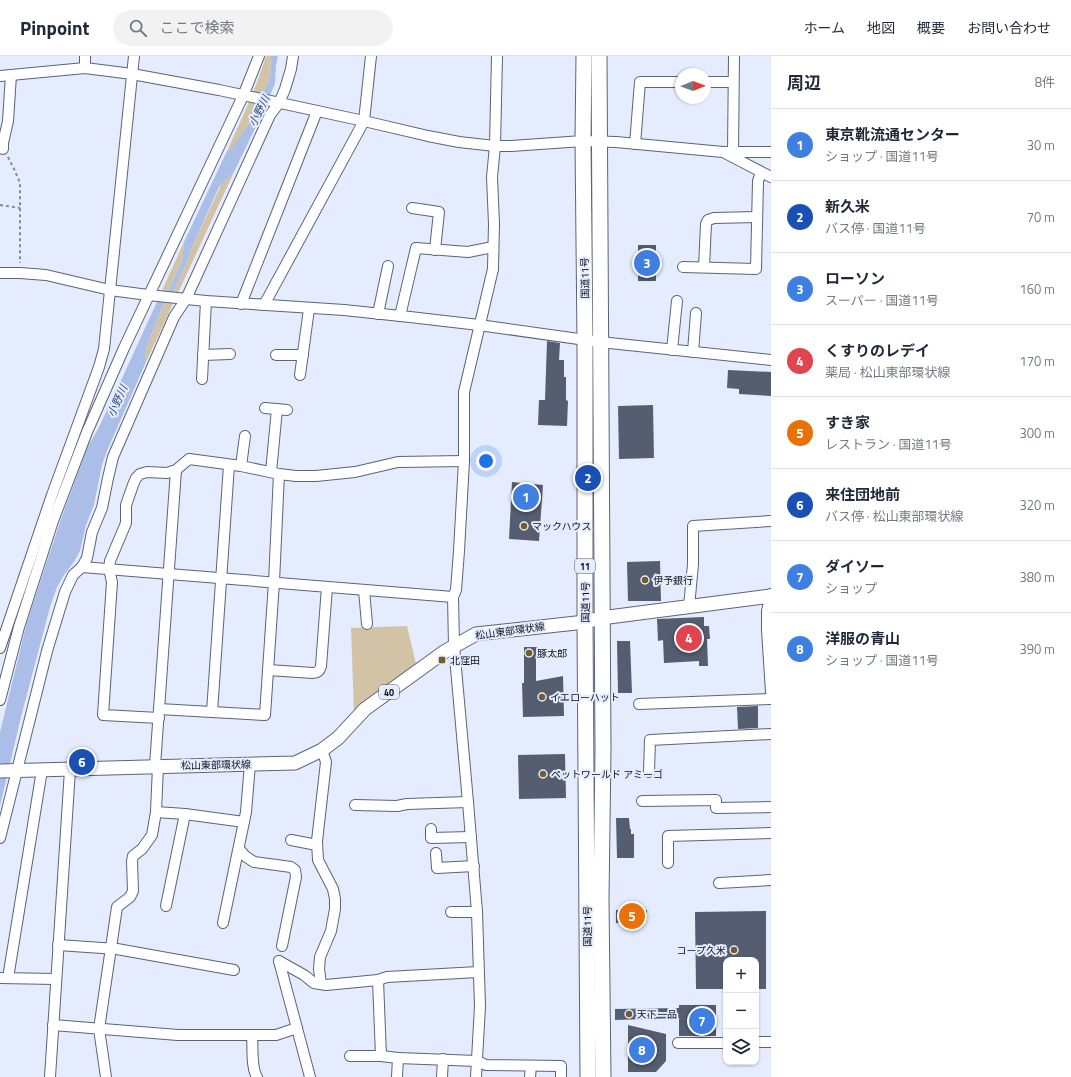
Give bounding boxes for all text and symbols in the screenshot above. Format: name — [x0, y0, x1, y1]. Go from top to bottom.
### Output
search box — [113, 10, 393, 46]
text: Pinpoint — [20, 13, 89, 42]
text: ここで検索 — [159, 16, 234, 39]
icon: search — [127, 17, 149, 39]
text: ホーム — [803, 17, 845, 38]
text: 地図 — [867, 17, 895, 38]
text: 概要 — [917, 17, 945, 38]
text: お問い合わせ — [967, 17, 1051, 38]
north arrow — [675, 68, 711, 104]
text: 周辺 — [787, 70, 821, 96]
text: 8件 — [1035, 72, 1055, 92]
water label: 小野川 — [245, 92, 274, 129]
text: 東京靴流通センター — [825, 123, 960, 146]
text: 1 — [796, 135, 804, 155]
text: 30 m — [1027, 135, 1055, 155]
text: ショップ · 国道11号 — [825, 146, 939, 166]
text: 新久米 — [825, 195, 870, 218]
text: 2 — [796, 207, 804, 227]
text: 70 m — [1027, 207, 1055, 227]
text: バス停 · 国道11号 — [825, 218, 926, 238]
pin: 3 — [634, 248, 660, 278]
street label: 国道11号 — [577, 257, 593, 299]
text: ローソン — [825, 267, 885, 290]
text: 3 — [796, 279, 804, 299]
text: 160 m — [1019, 279, 1055, 299]
text: スーパー · 国道11号 — [825, 290, 939, 310]
text: くすりのレデイ — [825, 339, 930, 362]
text: 4 — [796, 351, 804, 371]
text: 170 m — [1019, 351, 1055, 371]
text: 薬局 · 松山東部環状線 — [825, 362, 951, 382]
water label: 小野川 — [103, 382, 131, 419]
text: すき家 — [825, 411, 870, 434]
text: 5 — [796, 423, 804, 443]
text: 300 m — [1019, 423, 1055, 443]
text: レストラン · 国道11号 — [825, 434, 952, 454]
your location — [476, 451, 496, 471]
pin: 2 — [575, 463, 601, 493]
pin: 1 — [513, 482, 539, 512]
text: 来住団地前 — [825, 483, 900, 506]
text: 6 — [796, 495, 804, 515]
text: 320 m — [1019, 495, 1055, 515]
text: バス停 · 松山東部環状線 — [825, 506, 964, 526]
place label: マックハウス — [532, 519, 592, 534]
marker: マックハウス — [519, 521, 529, 531]
text: ダイソー — [825, 555, 885, 578]
road number: 11 — [575, 559, 595, 573]
text: 7 — [796, 567, 804, 587]
text: 380 m — [1019, 567, 1055, 587]
place label: 伊予銀行 — [653, 573, 693, 588]
marker: 伊予銀行 — [640, 575, 650, 585]
text: ショップ — [825, 578, 877, 598]
street label: 国道11号 — [578, 581, 593, 623]
street label: 松山東部環状線 — [474, 619, 546, 643]
pin: 4 — [676, 623, 702, 653]
text: 洋服の青山 — [825, 627, 900, 650]
text: 8 — [796, 639, 804, 659]
text: 390 m — [1019, 639, 1055, 659]
place label: 豚太郎 — [537, 646, 567, 661]
marker: 豚太郎 — [524, 648, 534, 658]
text: ショップ · 国道11号 — [825, 650, 939, 670]
place label: 北窪田 — [450, 653, 480, 668]
marker: 北窪田 — [437, 655, 447, 665]
road number: 40 — [379, 685, 399, 699]
place label: イエローハット — [550, 690, 620, 705]
marker: イエローハット — [537, 692, 547, 702]
pin: 6 — [69, 747, 95, 777]
street label: 松山東部環状線 — [181, 757, 251, 773]
place label: ペットワールド アミーゴ — [551, 767, 663, 782]
marker: ペットワールド アミーゴ — [538, 769, 548, 779]
pin: 5 — [619, 901, 645, 931]
street label: 国道11号 — [580, 905, 595, 947]
place label: コープ久米 — [677, 943, 726, 958]
marker: コープ久米 — [729, 945, 739, 955]
map controls — [723, 957, 759, 1065]
button: + — [723, 957, 759, 993]
button: − — [723, 993, 759, 1029]
pin: 7 — [689, 1006, 715, 1036]
place label: 天下一品 — [637, 1007, 677, 1022]
marker: 天下一品 — [624, 1009, 634, 1019]
button: layers — [723, 1029, 759, 1065]
pin: 8 — [629, 1035, 655, 1065]

